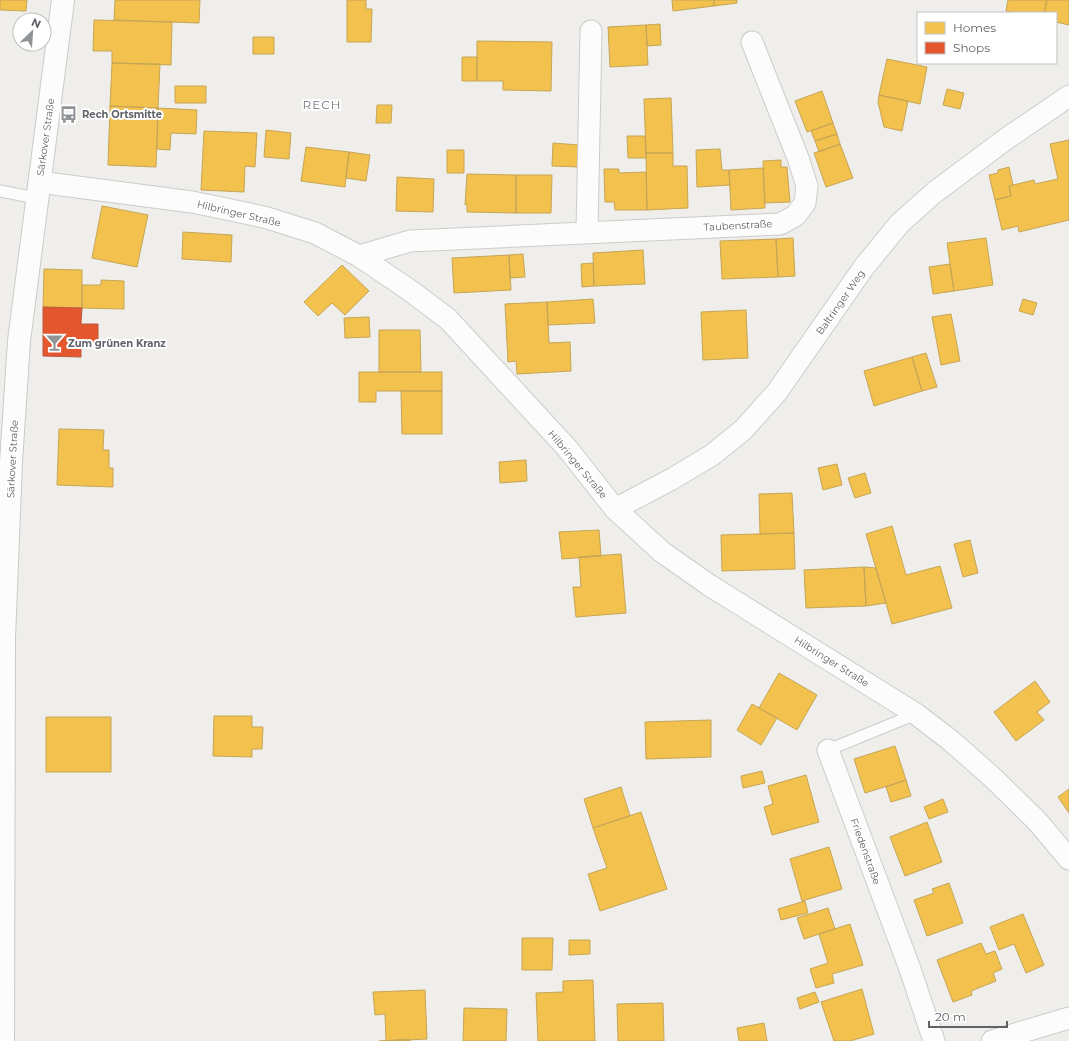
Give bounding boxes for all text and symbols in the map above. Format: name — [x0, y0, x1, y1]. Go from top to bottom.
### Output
north arrow — [12, 12, 52, 52]
legend — [917, 12, 1057, 64]
text: N — [29, 15, 43, 31]
text: Homes — [953, 20, 996, 35]
text: Shops — [953, 40, 990, 55]
street label: Särkover Straße — [34, 97, 57, 177]
district label: RECH — [303, 97, 341, 112]
bus stop icon: Rech Ortsmitte — [59, 104, 79, 124]
place label: Rech Ortsmitte — [82, 108, 162, 121]
street label: Hilbringer Straße — [196, 198, 282, 229]
street label: Taubenstraße — [703, 217, 773, 234]
street label: Baltringer Weg — [813, 267, 868, 337]
bar icon: Zum grünen Kranz — [45, 333, 65, 353]
place label: Zum grünen Kranz — [68, 337, 166, 350]
street label: Särkover Straße — [4, 420, 21, 498]
street label: Hilbringer Straße — [545, 427, 610, 501]
street label: Hilbringer Straße — [792, 633, 871, 690]
street label: Friedenstraße — [848, 816, 884, 886]
scale bar — [929, 1003, 1007, 1029]
text: 20 m — [935, 1009, 966, 1024]

